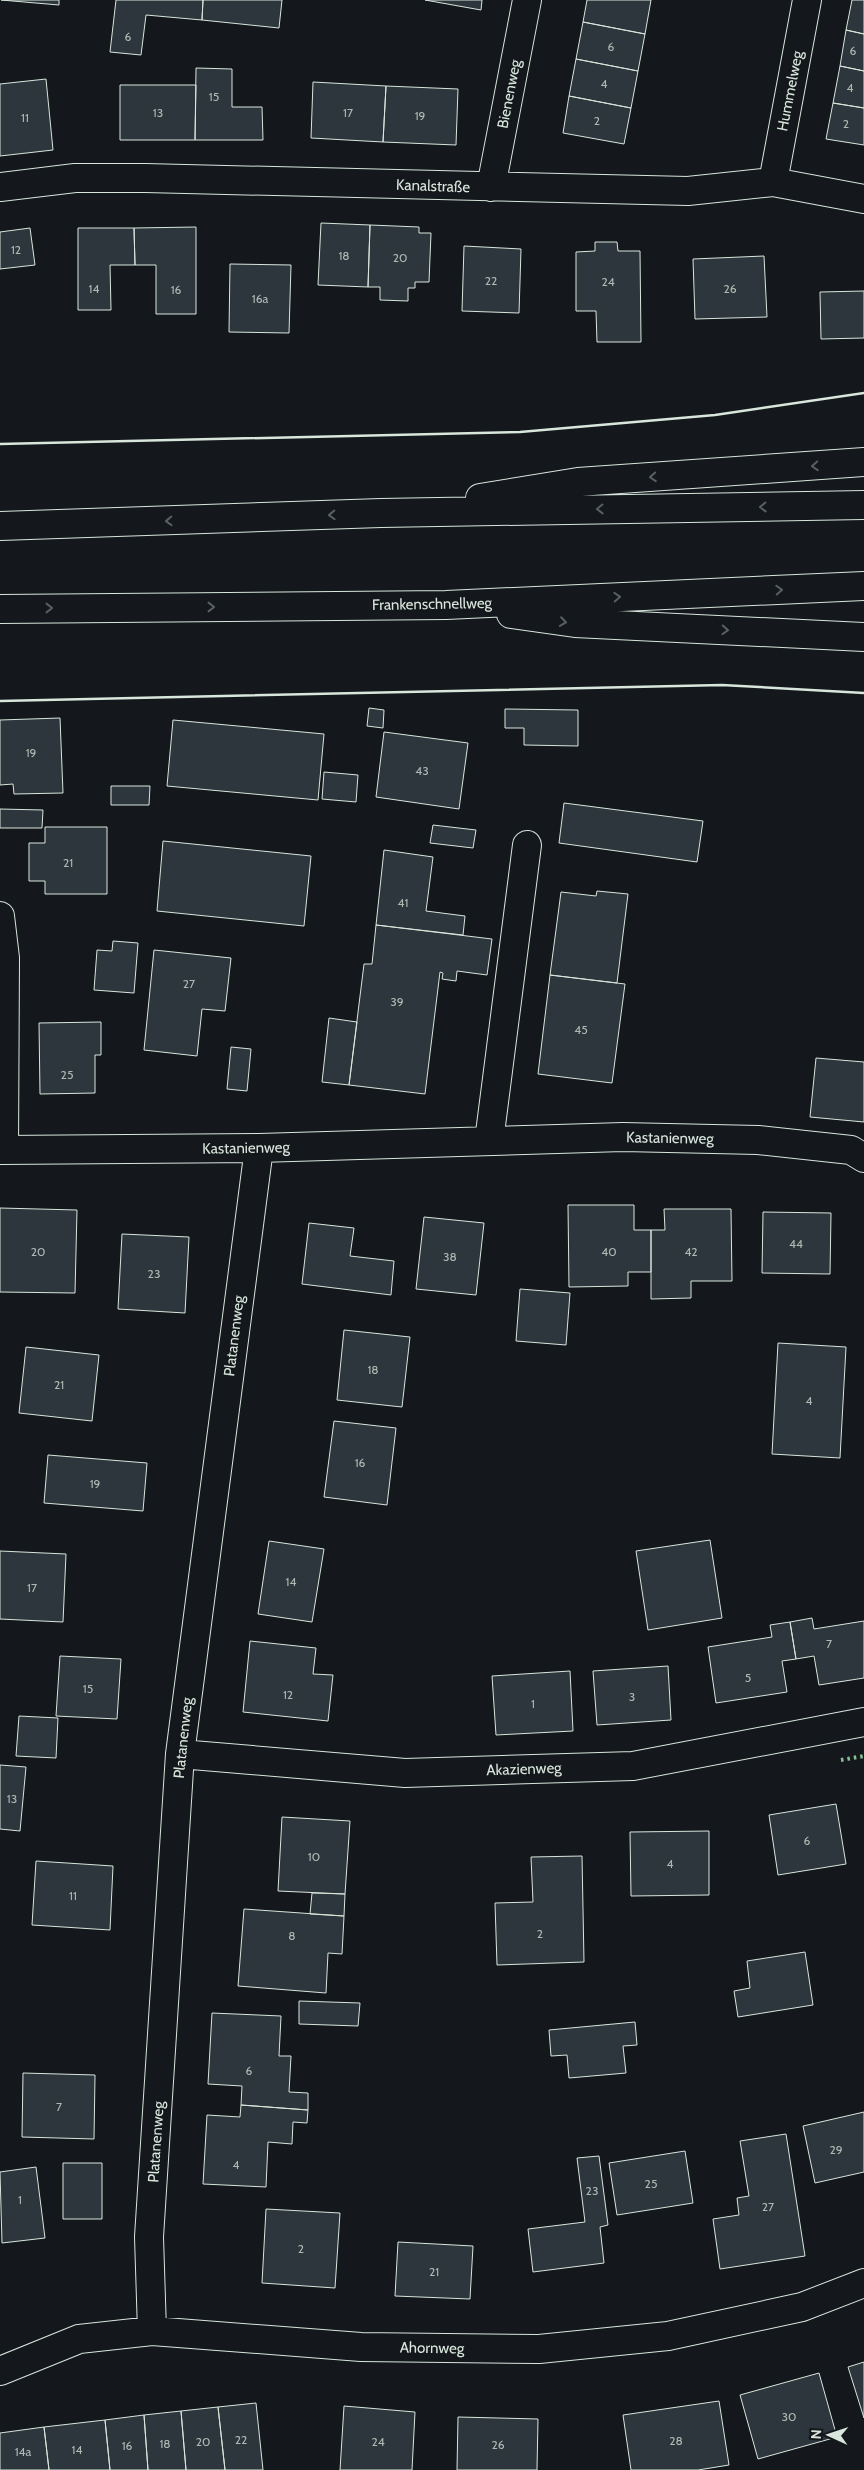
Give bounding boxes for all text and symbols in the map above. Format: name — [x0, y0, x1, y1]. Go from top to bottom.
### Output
house number: 6 — [125, 29, 132, 44]
house number: 6 — [608, 39, 615, 54]
house number: 6 — [850, 43, 857, 58]
street label: Hummelweg — [773, 49, 807, 133]
street label: Bienenweg — [493, 57, 525, 130]
house number: 4 — [601, 76, 608, 91]
house number: 4 — [847, 80, 854, 95]
house number: 15 — [209, 89, 219, 104]
house number: 13 — [153, 105, 163, 120]
house number: 17 — [343, 105, 353, 120]
house number: 19 — [415, 108, 426, 123]
house number: 11 — [21, 110, 29, 125]
house number: 2 — [594, 113, 600, 128]
house number: 2 — [843, 116, 849, 131]
street label: Kanalstraße — [396, 176, 471, 196]
house number: 12 — [11, 242, 21, 257]
house number: 18 — [338, 248, 350, 263]
house number: 20 — [393, 250, 407, 265]
house number: 22 — [485, 273, 497, 288]
house number: 24 — [601, 274, 615, 289]
house number: 14 — [89, 281, 99, 296]
house number: 26 — [723, 281, 737, 296]
house number: 16 — [171, 282, 182, 297]
house number: 16a — [252, 291, 268, 306]
one-way arrow — [811, 461, 819, 472]
one-way arrow — [649, 472, 657, 483]
one-way arrow — [759, 501, 767, 512]
one-way arrow — [596, 504, 604, 515]
one-way arrow — [328, 510, 336, 520]
one-way arrow — [165, 515, 173, 526]
one-way arrow — [775, 584, 783, 595]
one-way arrow — [613, 592, 621, 602]
street label: Frankenschnellweg — [372, 594, 493, 614]
one-way arrow — [208, 602, 215, 612]
one-way arrow — [45, 603, 53, 613]
one-way arrow — [559, 616, 567, 626]
one-way arrow — [722, 625, 730, 636]
house number: 19 — [26, 745, 37, 760]
house number: 43 — [415, 763, 429, 778]
house number: 21 — [63, 855, 73, 870]
house number: 41 — [398, 895, 408, 910]
house number: 27 — [183, 976, 195, 991]
house number: 39 — [390, 994, 404, 1009]
house number: 45 — [574, 1022, 588, 1037]
house number: 25 — [61, 1067, 73, 1082]
street label: Kastanienweg — [626, 1128, 714, 1148]
street label: Kastanienweg — [202, 1138, 290, 1158]
house number: 44 — [789, 1236, 803, 1251]
house number: 20 — [31, 1244, 45, 1259]
house number: 40 — [601, 1244, 617, 1259]
house number: 42 — [684, 1244, 698, 1259]
house number: 38 — [443, 1249, 457, 1264]
house number: 23 — [148, 1266, 160, 1281]
street label: Platanenweg — [220, 1294, 248, 1378]
house number: 18 — [367, 1362, 379, 1377]
house number: 21 — [54, 1377, 64, 1392]
house number: 4 — [806, 1393, 813, 1408]
house number: 16 — [355, 1455, 366, 1470]
house number: 19 — [90, 1476, 101, 1491]
house number: 14 — [286, 1574, 296, 1589]
house number: 17 — [27, 1580, 37, 1595]
house number: 7 — [826, 1636, 832, 1651]
house number: 5 — [745, 1670, 751, 1685]
house number: 15 — [83, 1681, 93, 1696]
house number: 12 — [283, 1687, 293, 1702]
house number: 3 — [629, 1689, 635, 1704]
street label: Platanenweg — [170, 1696, 196, 1780]
house number: 1 — [531, 1696, 535, 1711]
street label: Akazienweg — [486, 1759, 562, 1779]
house number: 13 — [7, 1791, 17, 1806]
house number: 6 — [804, 1833, 811, 1848]
house number: 10 — [308, 1849, 320, 1864]
house number: 4 — [667, 1856, 674, 1871]
house number: 11 — [69, 1888, 77, 1903]
house number: 2 — [537, 1926, 543, 1941]
house number: 8 — [288, 1928, 296, 1943]
house number: 6 — [246, 2063, 253, 2078]
house number: 7 — [56, 2099, 62, 2114]
street label: Platanenweg — [144, 2100, 168, 2183]
house number: 29 — [829, 2142, 843, 2157]
house number: 4 — [233, 2157, 240, 2172]
house number: 25 — [645, 2176, 657, 2191]
house number: 23 — [586, 2183, 598, 2198]
house number: 1 — [18, 2192, 22, 2207]
house number: 27 — [762, 2199, 774, 2214]
house number: 2 — [298, 2241, 304, 2256]
house number: 21 — [429, 2264, 439, 2279]
street label: Ahornweg — [400, 2338, 465, 2358]
house number: 30 — [782, 2409, 796, 2424]
north arrow — [804, 2410, 854, 2460]
text: N — [807, 2429, 825, 2440]
house number: 22 — [235, 2432, 247, 2447]
house number: 28 — [669, 2433, 683, 2448]
house number: 20 — [196, 2434, 210, 2449]
house number: 24 — [371, 2434, 385, 2449]
house number: 18 — [159, 2436, 171, 2451]
house number: 26 — [491, 2437, 505, 2452]
house number: 16 — [122, 2438, 133, 2453]
house number: 14 — [72, 2442, 82, 2457]
house number: 14a — [15, 2444, 32, 2459]

